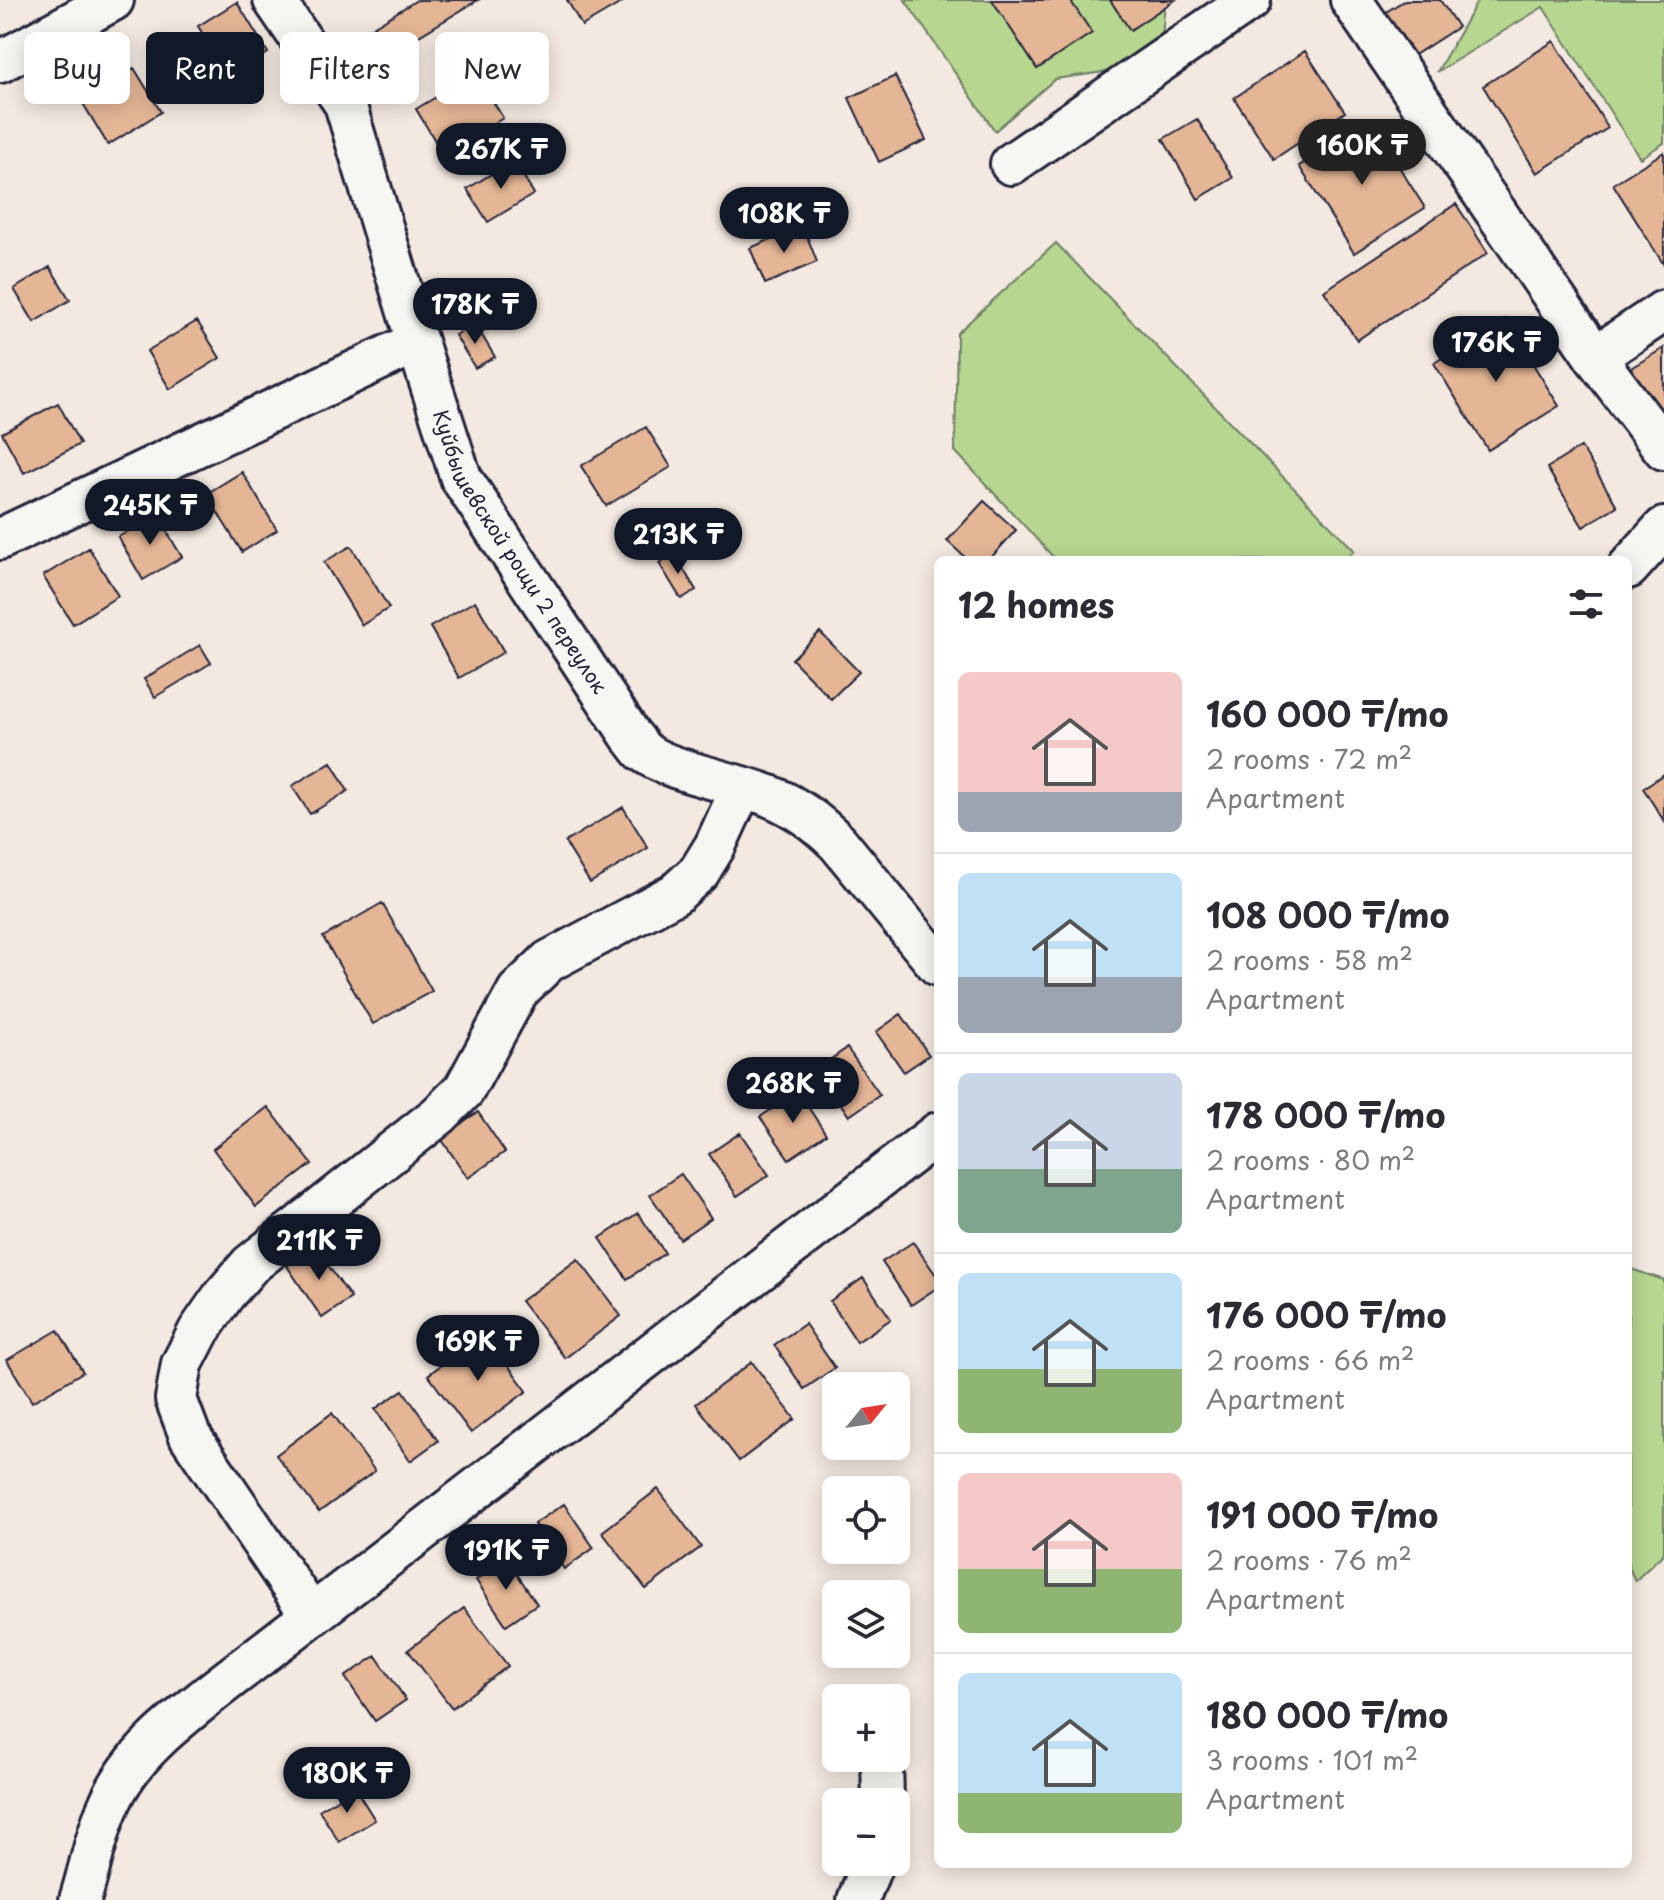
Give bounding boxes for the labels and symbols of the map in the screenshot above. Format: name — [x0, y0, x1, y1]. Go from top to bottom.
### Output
pin: 160K ₸ — [1297, 119, 1427, 187]
pin: 267K ₸ — [436, 123, 566, 191]
pin: 108K ₸ — [719, 187, 849, 255]
pin: 178K ₸ — [410, 278, 540, 346]
pin: 176K ₸ — [1431, 316, 1561, 384]
street label: Куйбышевской рощи 2 переулок — [426, 406, 615, 699]
pin: 245K ₸ — [85, 479, 215, 547]
pin: 213K ₸ — [613, 508, 743, 576]
pin: 268K ₸ — [728, 1057, 858, 1125]
pin: 211K ₸ — [254, 1214, 384, 1282]
pin: 169K ₸ — [413, 1315, 543, 1383]
north arrow — [822, 1372, 910, 1460]
pin: 191K ₸ — [441, 1524, 571, 1592]
pin: 180K ₸ — [282, 1747, 412, 1815]

